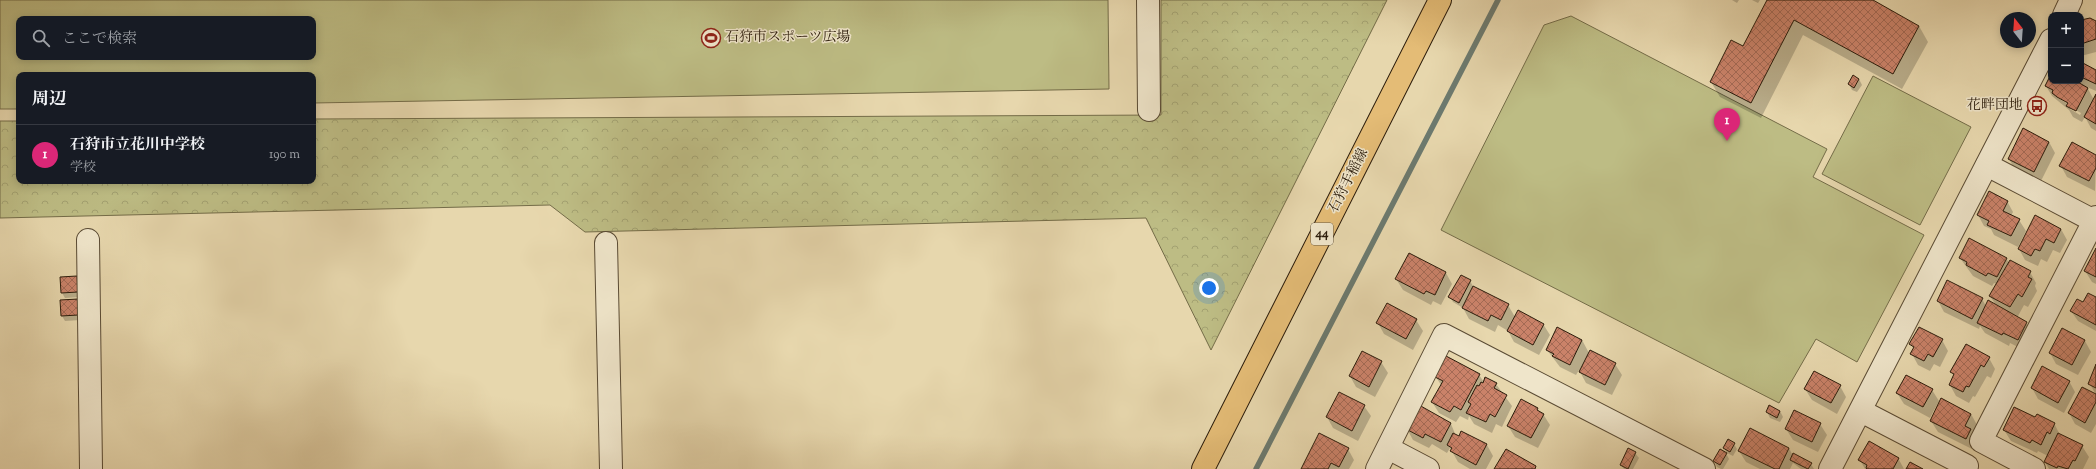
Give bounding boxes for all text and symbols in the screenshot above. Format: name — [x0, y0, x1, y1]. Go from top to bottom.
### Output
north arrow — [2000, 12, 2036, 48]
map controls — [2048, 12, 2084, 84]
button: + — [2048, 12, 2084, 48]
search box — [16, 16, 316, 60]
icon: search — [30, 27, 52, 49]
sports icon: 石狩市スポーツ広場 — [700, 27, 722, 49]
place label: 石狩市スポーツ広場 — [725, 28, 850, 48]
text: ここで検索 — [62, 29, 137, 50]
button: − — [2048, 48, 2084, 84]
text: 周辺 — [32, 88, 66, 112]
bus stop icon: 花畔団地 — [2026, 95, 2048, 117]
place label: 花畔団地 — [1967, 96, 2023, 116]
pin: 1 — [1714, 108, 1740, 141]
text: 石狩市立花川中学校 — [70, 135, 205, 156]
street label: 石狩手稲線 — [1324, 145, 1374, 217]
text: 1 — [43, 146, 47, 164]
text: 190 m — [269, 146, 300, 164]
text: 学校 — [70, 159, 96, 177]
road number: 44 — [1311, 223, 1333, 245]
your location — [1199, 278, 1219, 298]

